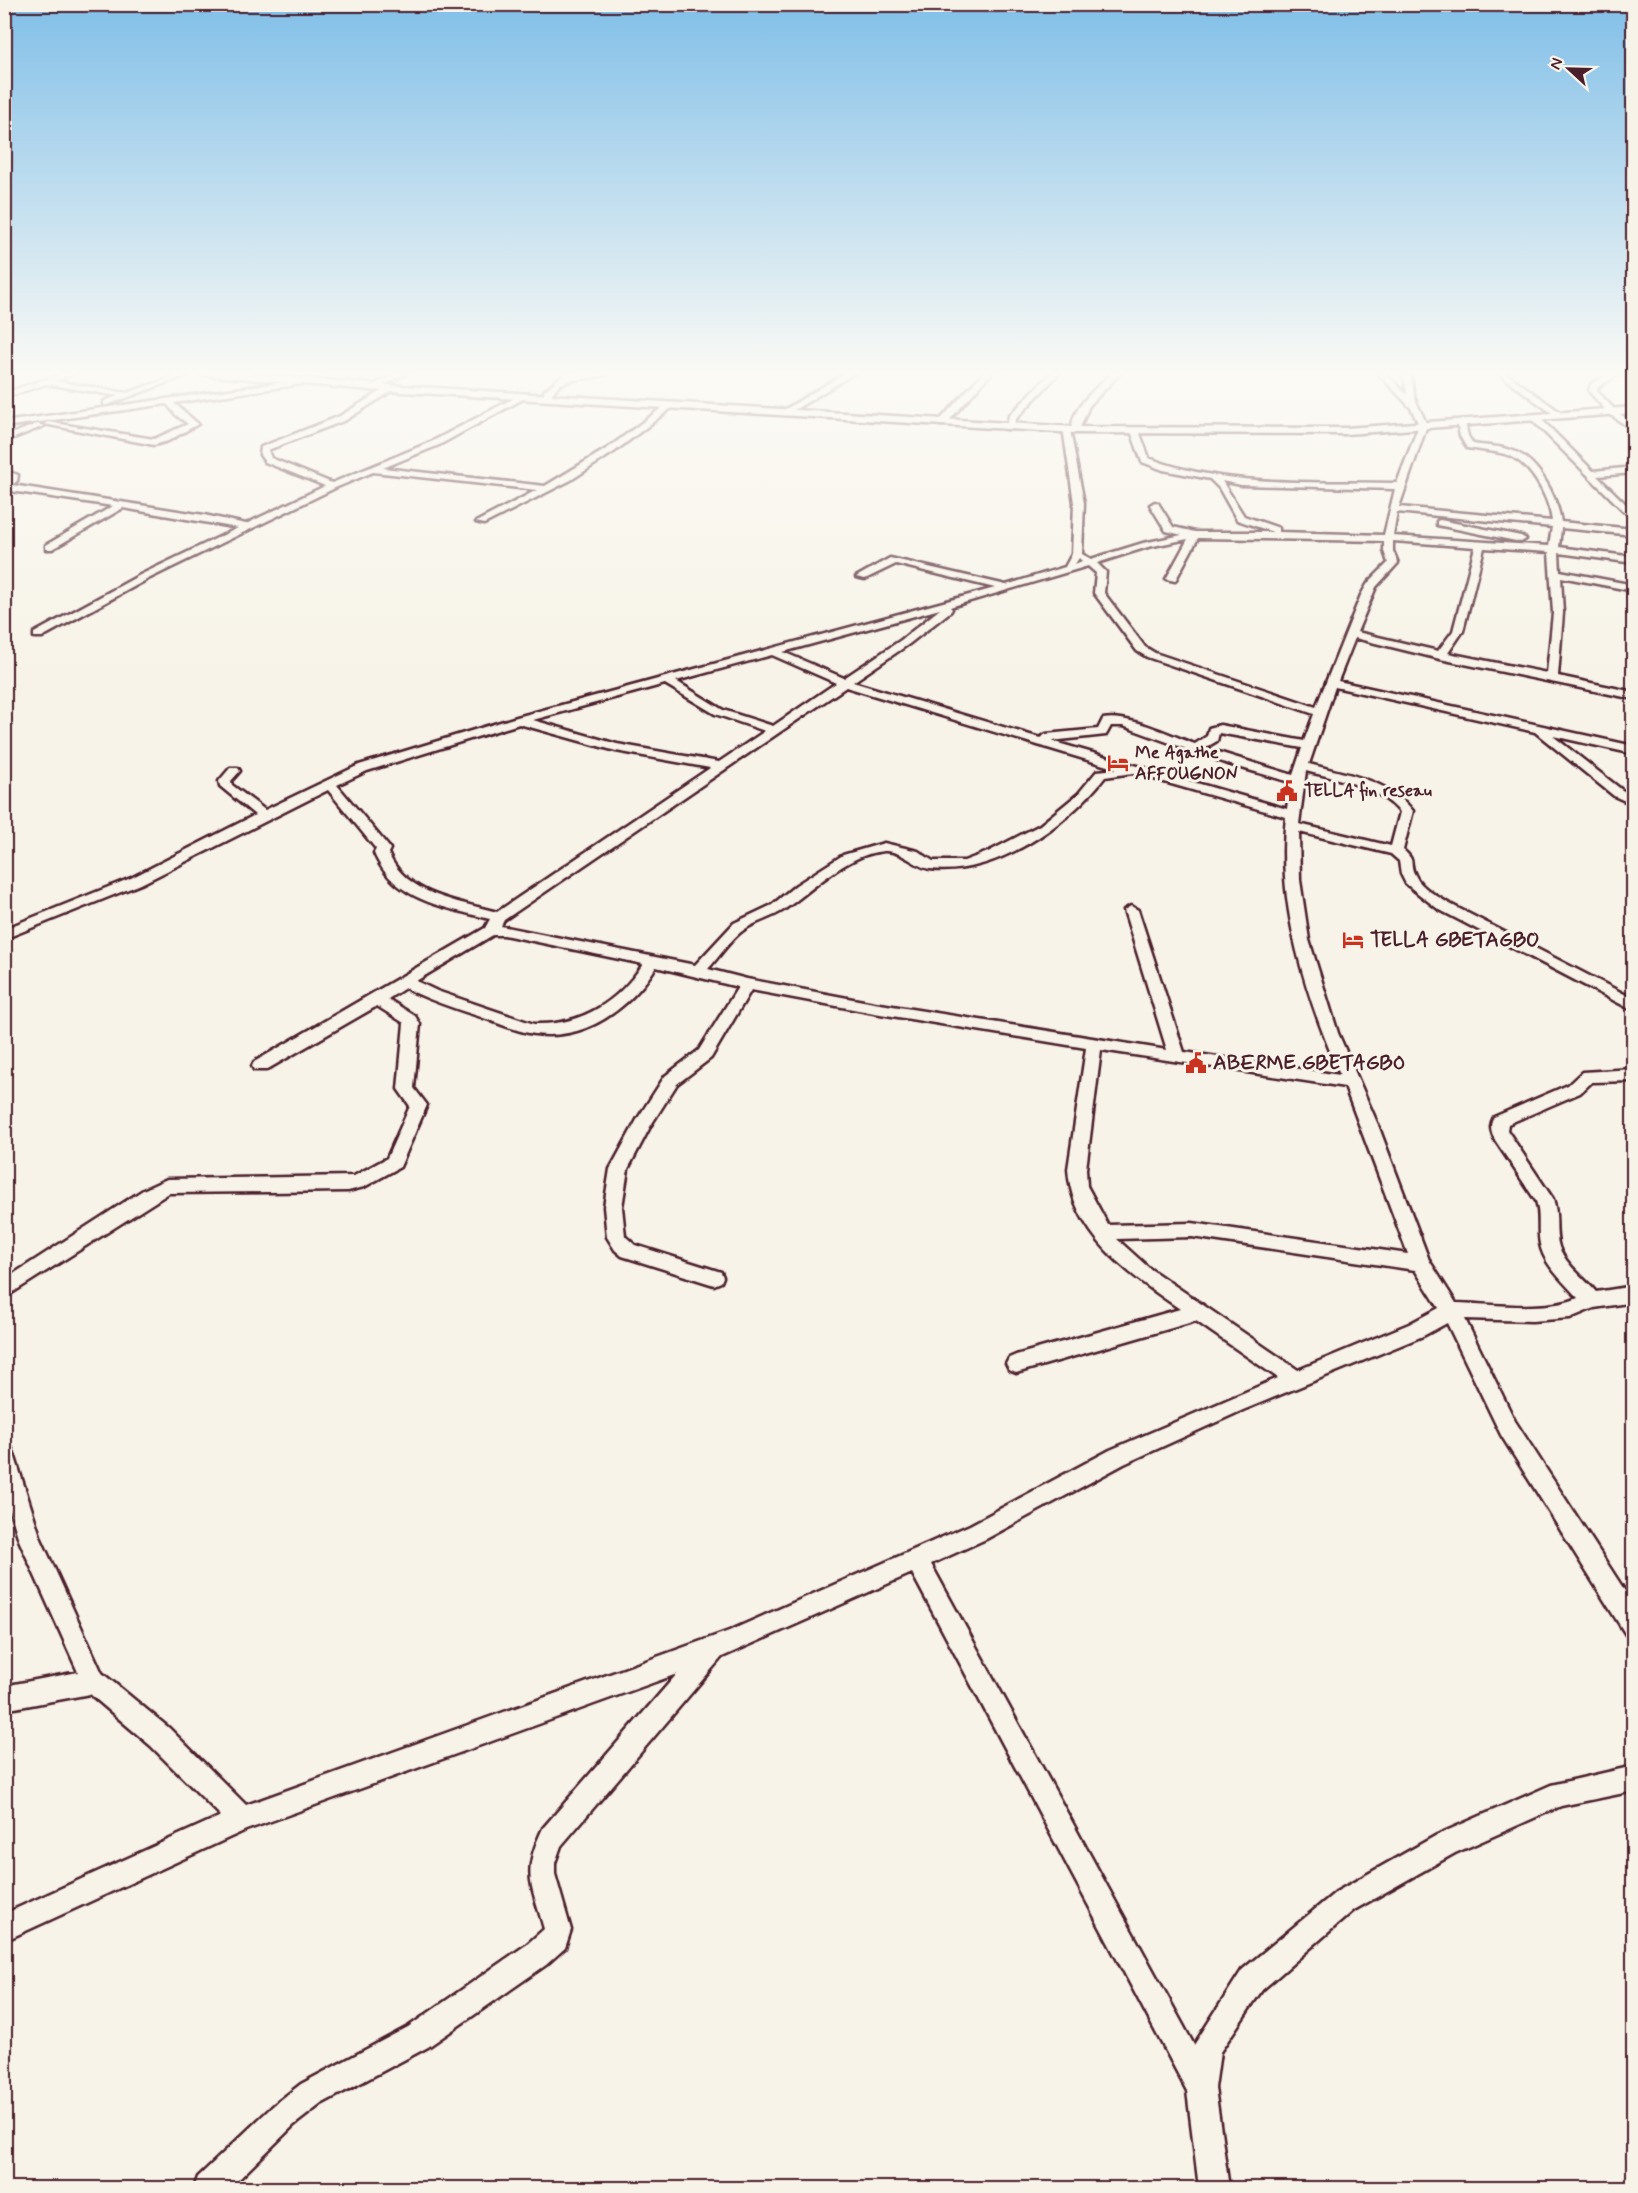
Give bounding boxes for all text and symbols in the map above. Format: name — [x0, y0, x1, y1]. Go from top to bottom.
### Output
north arrow — [1539, 39, 1599, 99]
text: N — [1545, 55, 1568, 73]
place label: Me Agathe AFFOUGNON — [1135, 741, 1238, 786]
hotel icon: Me Agathe AFFOUGNON — [1106, 751, 1130, 775]
public building icon: TELLA fin reseau — [1275, 779, 1299, 803]
place label: TELLA fin reseau — [1304, 779, 1432, 803]
place label: TELLA GBETAGBO — [1370, 926, 1540, 954]
hotel icon: TELLA GBETAGBO — [1341, 928, 1365, 952]
place label: ABERME GBETAGBO — [1213, 1049, 1405, 1077]
public building icon: ABERME GBETAGBO — [1184, 1051, 1208, 1075]

